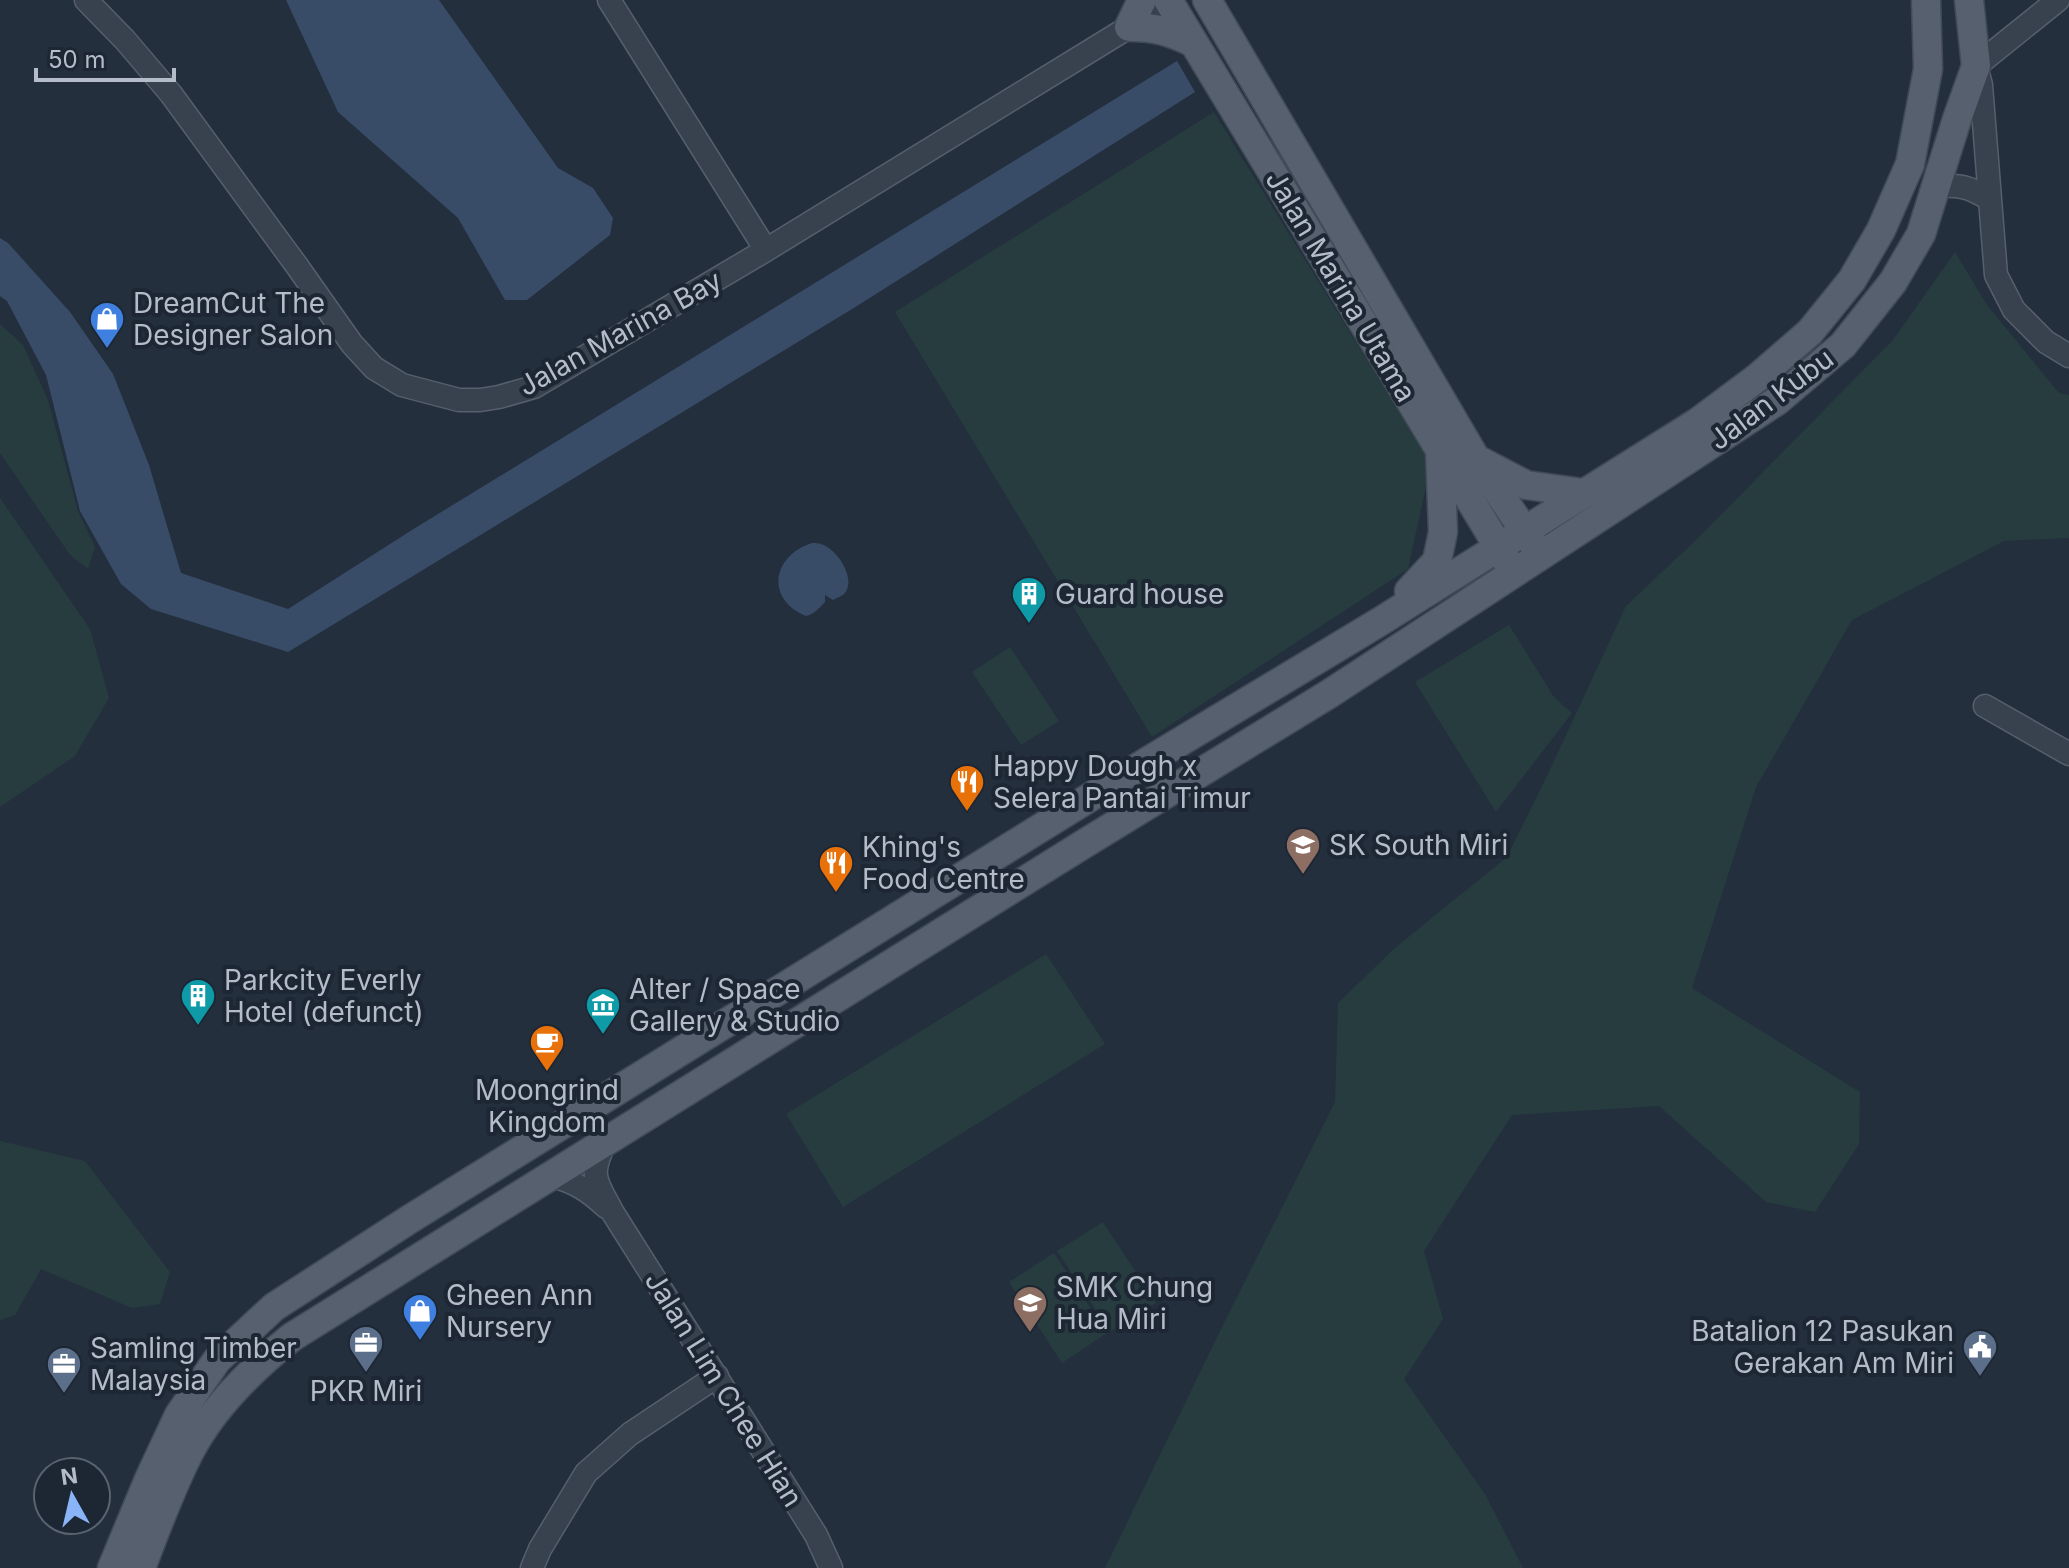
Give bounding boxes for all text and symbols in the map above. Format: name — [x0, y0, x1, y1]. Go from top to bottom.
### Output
scale bar — [36, 32, 174, 82]
text: 50 m — [48, 45, 106, 74]
street label: Jalan Marina Utama — [1259, 164, 1423, 408]
street label: Jalan Marina Bay — [513, 263, 727, 403]
place label: DreamCut The Designer Salon — [133, 286, 333, 352]
shop icon: DreamCut The Designer Salon — [88, 300, 126, 350]
street label: Jalan Kubu — [1702, 341, 1840, 457]
building icon: Guard house — [1010, 575, 1048, 625]
place label: Guard house — [1055, 577, 1224, 611]
place label: Happy Dough x Selera Pantai Timur — [993, 749, 1251, 815]
restaurant icon: Happy Dough x Selera Pantai Timur — [948, 763, 986, 813]
school or university icon: SK South Miri — [1284, 826, 1322, 876]
place label: SK South Miri — [1329, 828, 1508, 862]
place label: Khing's Food Centre — [862, 830, 1025, 896]
restaurant icon: Khing's Food Centre — [817, 844, 855, 894]
place label: Parkcity Everly Hotel (defunct) — [224, 963, 424, 1029]
place label: Alter / Space Gallery & Studio — [629, 972, 840, 1038]
building icon: Parkcity Everly Hotel (defunct) — [179, 977, 217, 1027]
museum icon: Alter / Space Gallery & Studio — [584, 986, 622, 1036]
cafe icon: Moongrind Kingdom — [528, 1023, 566, 1073]
place label: Moongrind Kingdom — [475, 1073, 619, 1139]
street label: Jalan Lim Chee Hian — [638, 1265, 810, 1513]
place label: SMK Chung Hua Miri — [1056, 1270, 1213, 1336]
place label: Gheen Ann Nursery — [446, 1278, 593, 1344]
school or university icon: SMK Chung Hua Miri — [1011, 1284, 1049, 1334]
shop icon: Gheen Ann Nursery — [401, 1292, 439, 1342]
place label: Batalion 12 Pasukan Gerakan Am Miri — [1691, 1314, 1954, 1380]
office icon: PKR Miri — [347, 1324, 385, 1374]
public building icon: Batalion 12 Pasukan Gerakan Am Miri — [1961, 1328, 1999, 1378]
place label: Samling Timber Malaysia — [90, 1331, 297, 1397]
office icon: Samling Timber Malaysia — [45, 1345, 83, 1395]
place label: PKR Miri — [310, 1374, 422, 1408]
north arrow — [32, 1456, 112, 1536]
text: N — [59, 1462, 79, 1490]

